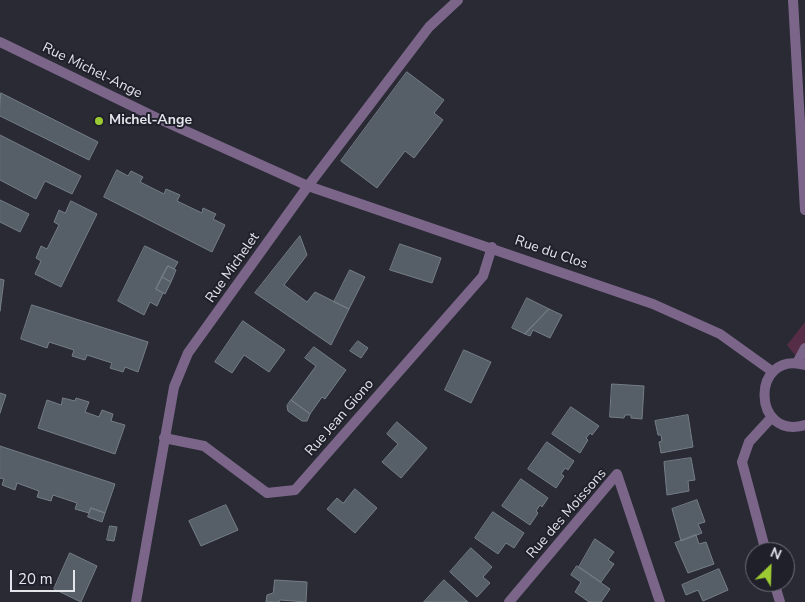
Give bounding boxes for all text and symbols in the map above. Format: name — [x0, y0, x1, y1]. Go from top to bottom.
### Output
street label: Rue Michel-Ange — [39, 40, 145, 102]
place label: Michel-Ange — [109, 113, 192, 129]
marker: Michel-Ange — [93, 115, 105, 127]
street label: Rue Michelet — [203, 230, 263, 306]
street label: Rue du Clos — [512, 233, 590, 273]
street label: Rue Jean Giono — [302, 376, 378, 460]
street label: Rue des Moissons — [524, 466, 610, 562]
north arrow — [745, 542, 795, 592]
text: N — [767, 543, 785, 565]
scale bar — [12, 560, 78, 592]
text: 20 m — [18, 569, 53, 589]

